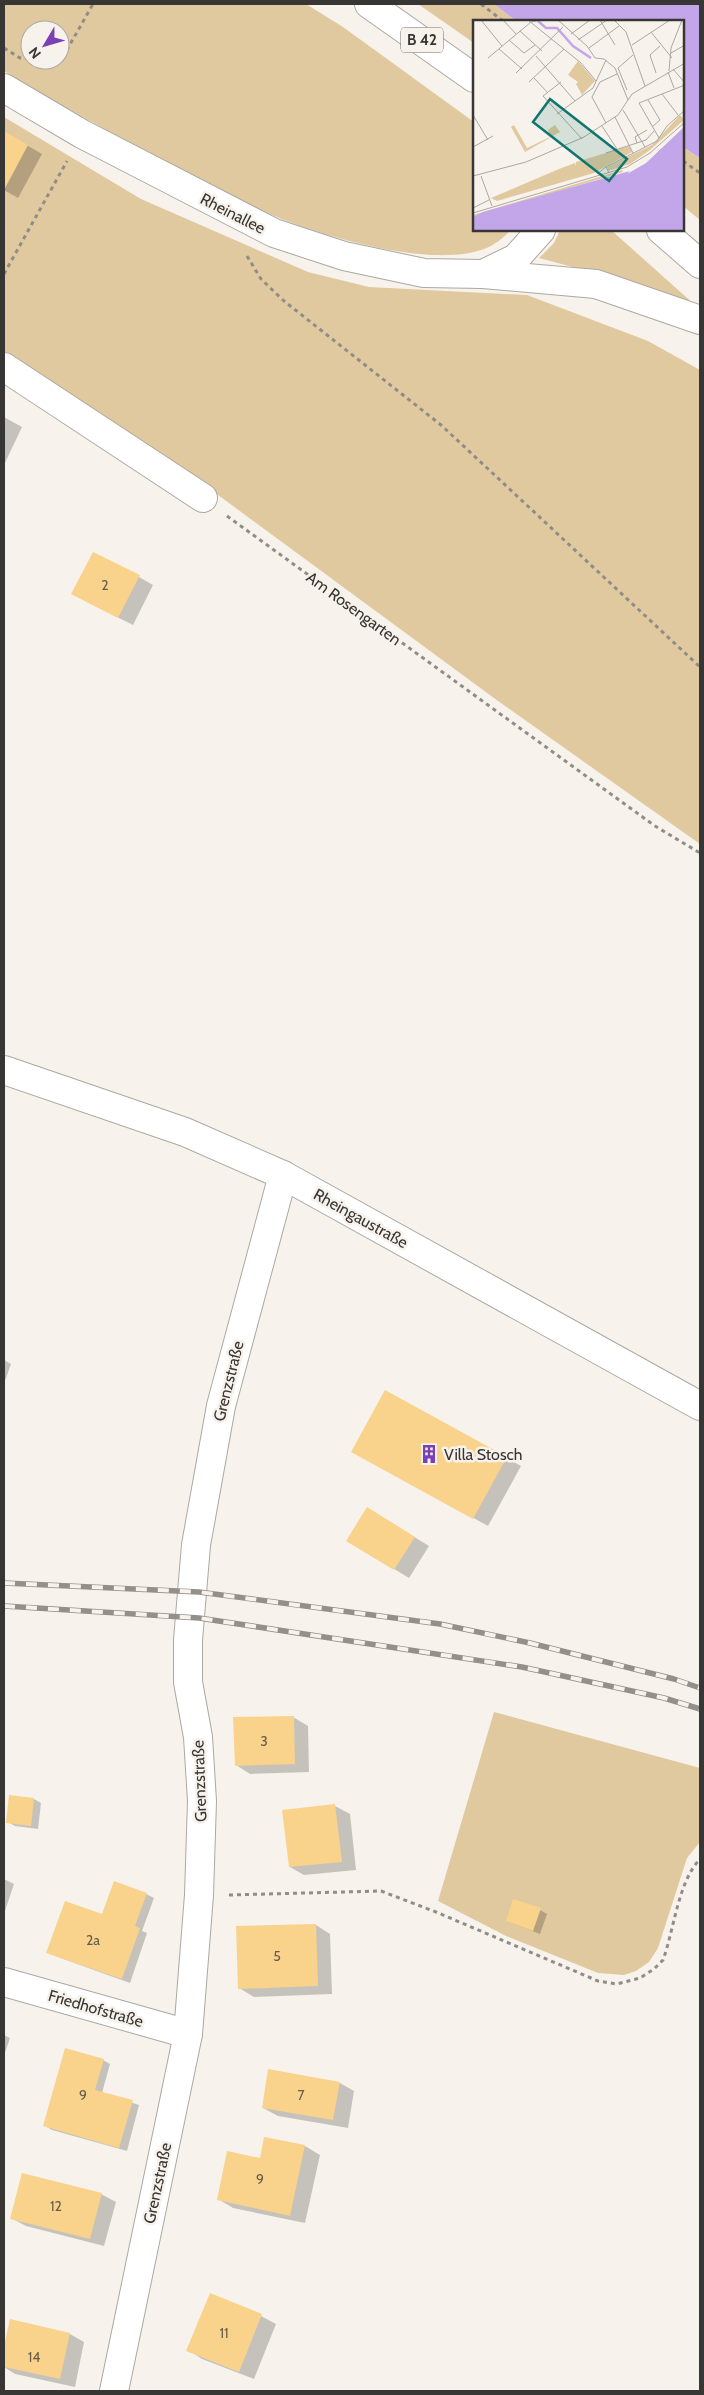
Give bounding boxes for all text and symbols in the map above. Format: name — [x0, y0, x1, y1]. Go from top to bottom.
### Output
north arrow — [20, 20, 70, 70]
inset map — [473, 20, 684, 231]
road number: B 42 — [401, 28, 443, 52]
text: N — [25, 44, 45, 62]
street label: Rheinallee — [197, 189, 268, 238]
street label: Am Rosengarten — [303, 568, 405, 649]
house number: 2 — [101, 576, 109, 594]
street label: Rheingaustraße — [310, 1185, 411, 1252]
street label: Grenzstraße — [209, 1339, 248, 1423]
building icon: Villa Stosch — [418, 1443, 440, 1465]
place label: Villa Stosch — [444, 1445, 522, 1464]
house number: 3 — [260, 1732, 268, 1750]
street label: Grenzstraße — [189, 1740, 210, 1822]
house number: 2a — [86, 1931, 100, 1949]
house number: 5 — [273, 1947, 281, 1965]
street label: Friedhofstraße — [46, 1986, 146, 2031]
house number: 9 — [79, 2086, 87, 2104]
house number: 7 — [297, 2086, 305, 2104]
street label: Grenzstraße — [140, 2141, 175, 2225]
house number: 9 — [256, 2170, 264, 2188]
house number: 12 — [50, 2197, 62, 2215]
house number: 11 — [219, 2324, 229, 2342]
house number: 14 — [28, 2348, 40, 2366]

